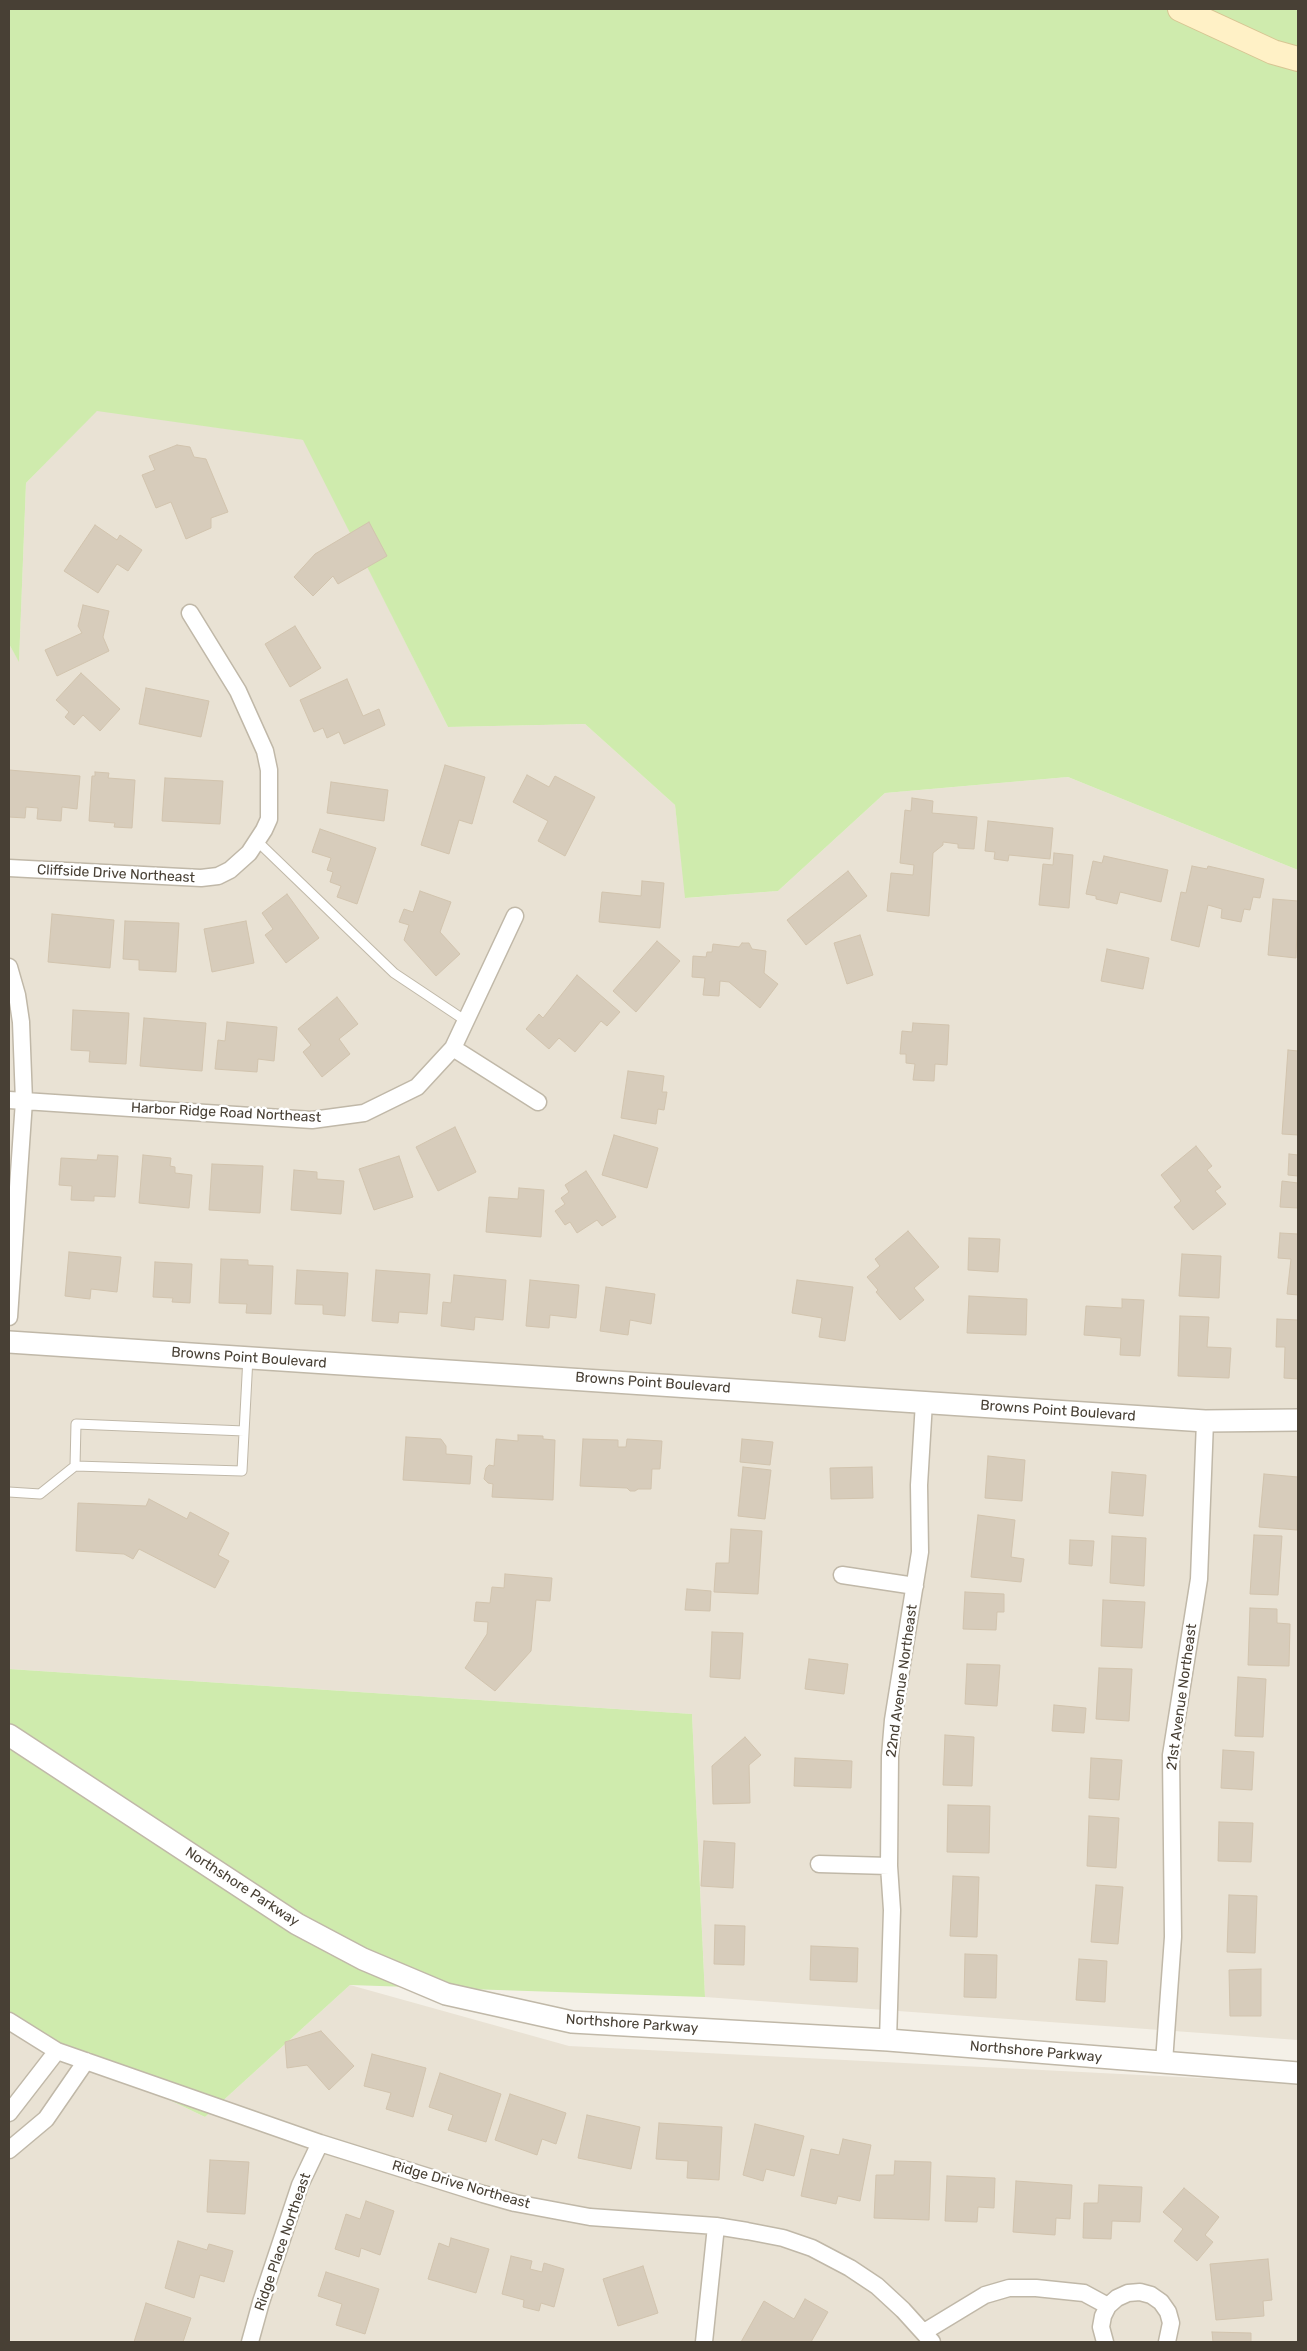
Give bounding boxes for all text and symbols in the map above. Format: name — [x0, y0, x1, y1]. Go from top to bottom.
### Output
street label: Cliffside Drive Northeast — [37, 861, 195, 887]
street label: Harbor Ridge Road Northeast — [130, 1100, 322, 1126]
street label: Browns Point Boulevard — [171, 1344, 327, 1372]
street label: Browns Point Boulevard — [575, 1369, 731, 1397]
street label: Browns Point Boulevard — [980, 1397, 1136, 1425]
street label: 22nd Avenue Northeast — [883, 1603, 921, 1759]
street label: 21st Avenue Northeast — [1163, 1623, 1201, 1771]
street label: Northshore Parkway — [182, 1844, 302, 1930]
street label: Northshore Parkway — [565, 2011, 699, 2037]
street label: Northshore Parkway — [969, 2038, 1103, 2066]
street label: Ridge Drive Northeast — [390, 2157, 532, 2213]
street label: Ridge Place Northeast — [251, 2171, 315, 2313]

